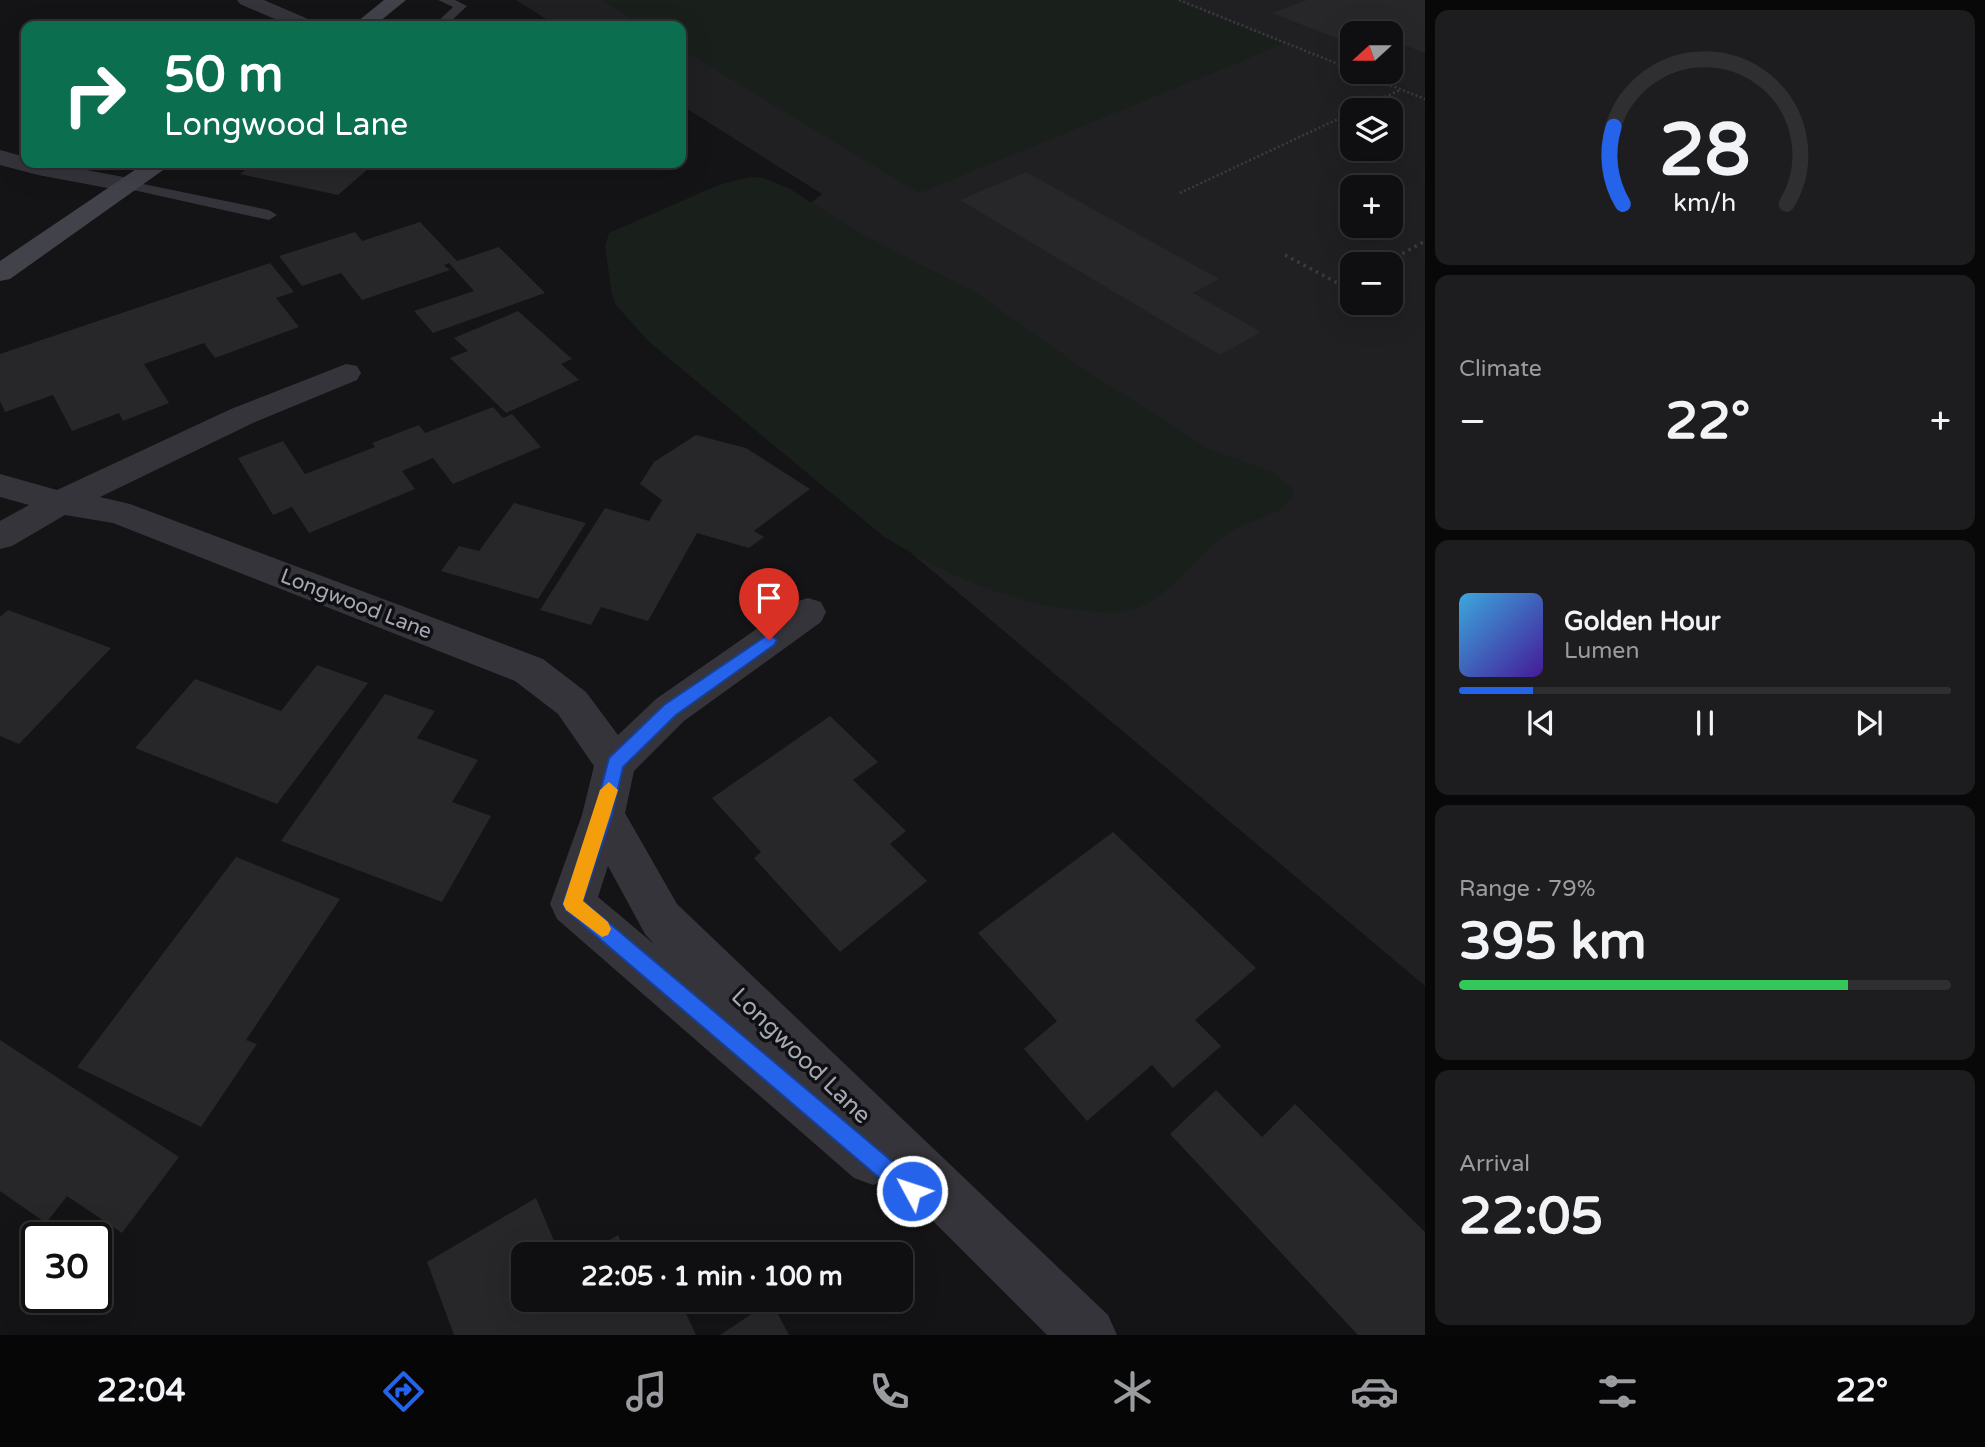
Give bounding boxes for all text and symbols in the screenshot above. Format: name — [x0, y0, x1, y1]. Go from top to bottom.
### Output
north arrow — [1340, 21, 1404, 84]
map controls — [1340, 21, 1403, 315]
text: 50 m — [164, 46, 283, 105]
icon: right — [49, 49, 140, 140]
button: layers — [1340, 98, 1403, 161]
text: Longwood Lane — [164, 106, 408, 144]
text: 28 — [1659, 107, 1751, 195]
button: + — [1340, 175, 1403, 238]
text: km/h — [1674, 187, 1736, 217]
button: − — [1340, 252, 1403, 315]
text: Climate — [1459, 355, 1542, 383]
text: 22° — [1665, 390, 1750, 453]
text: − — [1459, 399, 1486, 445]
text: + — [1930, 399, 1951, 445]
street label: Longwood Lane — [277, 564, 435, 644]
pin — [739, 568, 799, 640]
icon: arrive — [750, 579, 788, 617]
text: Golden Hour — [1564, 606, 1721, 637]
text: Lumen — [1564, 637, 1639, 665]
icon: previous — [1522, 704, 1560, 742]
icon: pause — [1686, 704, 1724, 742]
icon: next — [1850, 704, 1888, 742]
text: Range · 79% — [1459, 875, 1595, 903]
text: 395 km — [1459, 910, 1647, 973]
street label: Longwood Lane — [725, 982, 877, 1130]
text: Arrival — [1459, 1150, 1530, 1178]
position arrow — [875, 1154, 949, 1228]
text: 22:05 — [1459, 1185, 1603, 1248]
speed limit sign: 30 — [21, 1222, 112, 1313]
text: 22:05 · 1 min · 100 m — [581, 1261, 843, 1292]
icon: directions — [379, 1367, 428, 1416]
icon: music — [622, 1367, 671, 1416]
icon: phone — [865, 1367, 914, 1416]
icon: climate — [1108, 1367, 1157, 1416]
icon: car — [1350, 1367, 1399, 1416]
icon: filters — [1593, 1367, 1642, 1416]
text: 22:04 — [97, 1372, 186, 1410]
text: 22° — [1836, 1372, 1888, 1410]

